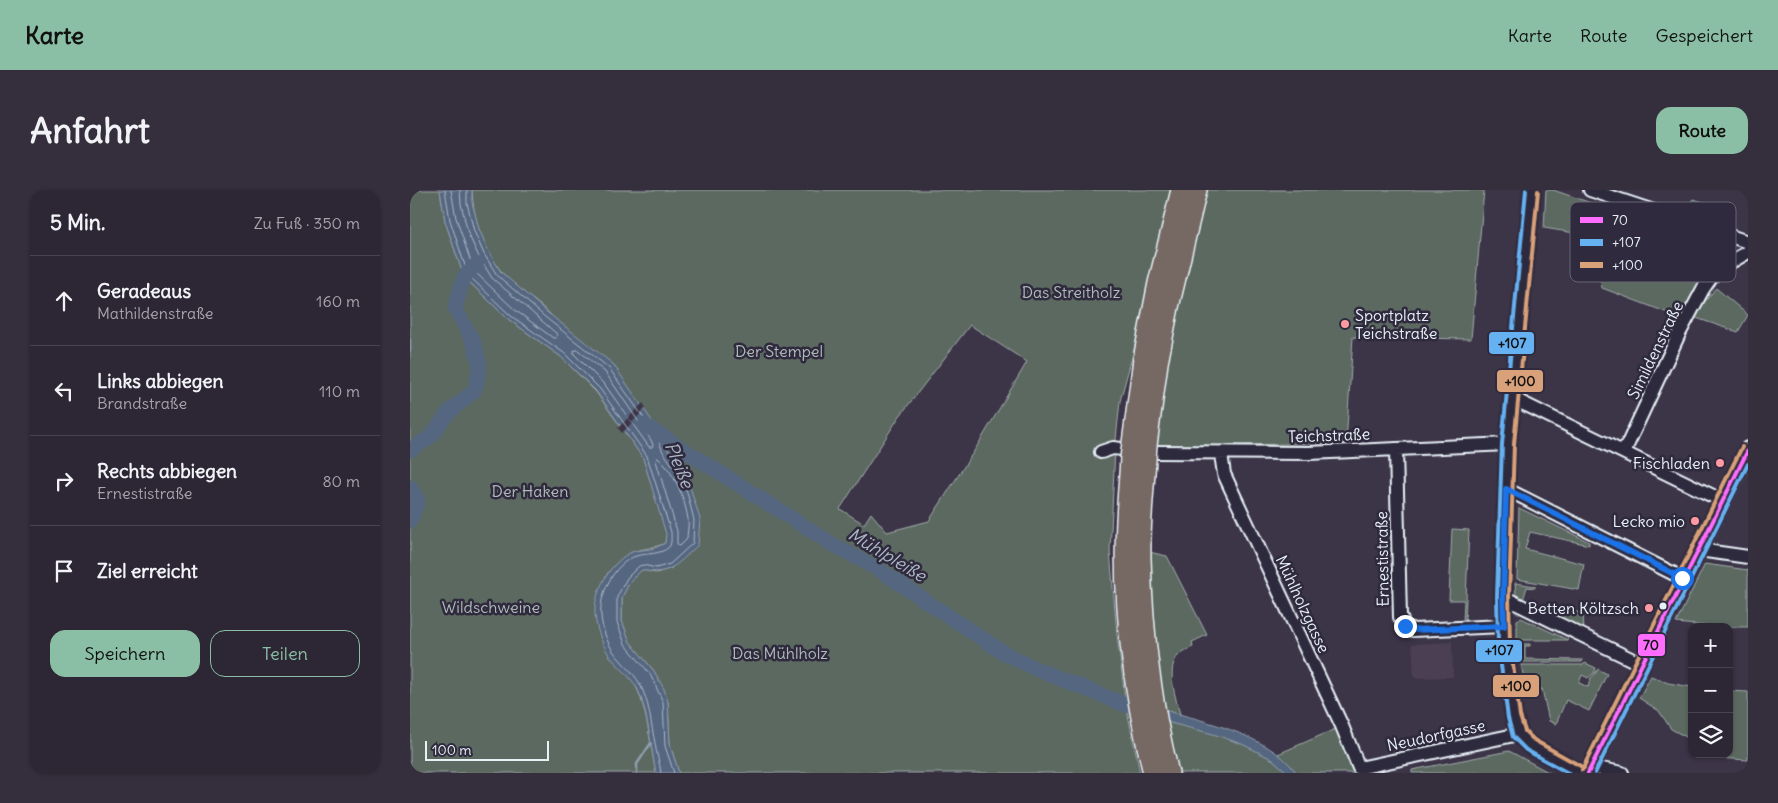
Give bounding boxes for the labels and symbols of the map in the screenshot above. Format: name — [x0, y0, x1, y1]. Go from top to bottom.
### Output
legend — [1570, 202, 1736, 282]
text: 70 — [1612, 211, 1628, 229]
text: +107 — [1612, 233, 1641, 251]
text: +100 — [1612, 256, 1643, 274]
park label: Das Streitholz — [1022, 282, 1121, 302]
street label: Simildenstraße — [1623, 298, 1687, 402]
place label: Sportplatz Teichstraße — [1355, 305, 1437, 343]
marker: Sportplatz Teichstraße — [1339, 318, 1351, 330]
line badge: +107 — [1488, 331, 1535, 355]
text: +107 — [1498, 334, 1526, 352]
park label: Der Stempel — [735, 341, 823, 361]
line badge: +100 — [1496, 369, 1544, 393]
text: +100 — [1504, 372, 1536, 390]
street label: Teichstraße — [1288, 424, 1370, 446]
water label: Pleiße — [660, 438, 700, 493]
place label: Fischladen — [1633, 453, 1710, 473]
marker: Fischladen — [1714, 457, 1726, 469]
park label: Der Haken — [492, 481, 568, 501]
street label: Ernestistraße — [1371, 511, 1393, 607]
place label: Lecko mio — [1613, 511, 1685, 531]
marker: Lecko mio — [1689, 515, 1701, 527]
water label: Mühlpleiße — [844, 522, 932, 587]
street label: Mühlholzgasse — [1272, 552, 1334, 656]
route start — [1671, 567, 1694, 590]
park label: Wildschweine — [442, 597, 540, 617]
place label: Betten Költzsch — [1528, 598, 1639, 618]
unlabelled marker — [1658, 601, 1668, 611]
marker: Betten Költzsch — [1643, 602, 1655, 614]
route end — [1394, 615, 1417, 638]
line badge: 70 — [1637, 633, 1666, 657]
text: 70 — [1643, 636, 1659, 654]
line badge: +107 — [1475, 639, 1523, 663]
text: +107 — [1485, 641, 1513, 659]
park label: Das Mühlholz — [732, 643, 828, 663]
line badge: +100 — [1492, 674, 1540, 698]
text: +100 — [1500, 677, 1532, 695]
street label: Neudorfgasse — [1385, 715, 1487, 755]
scale bar — [425, 738, 549, 761]

